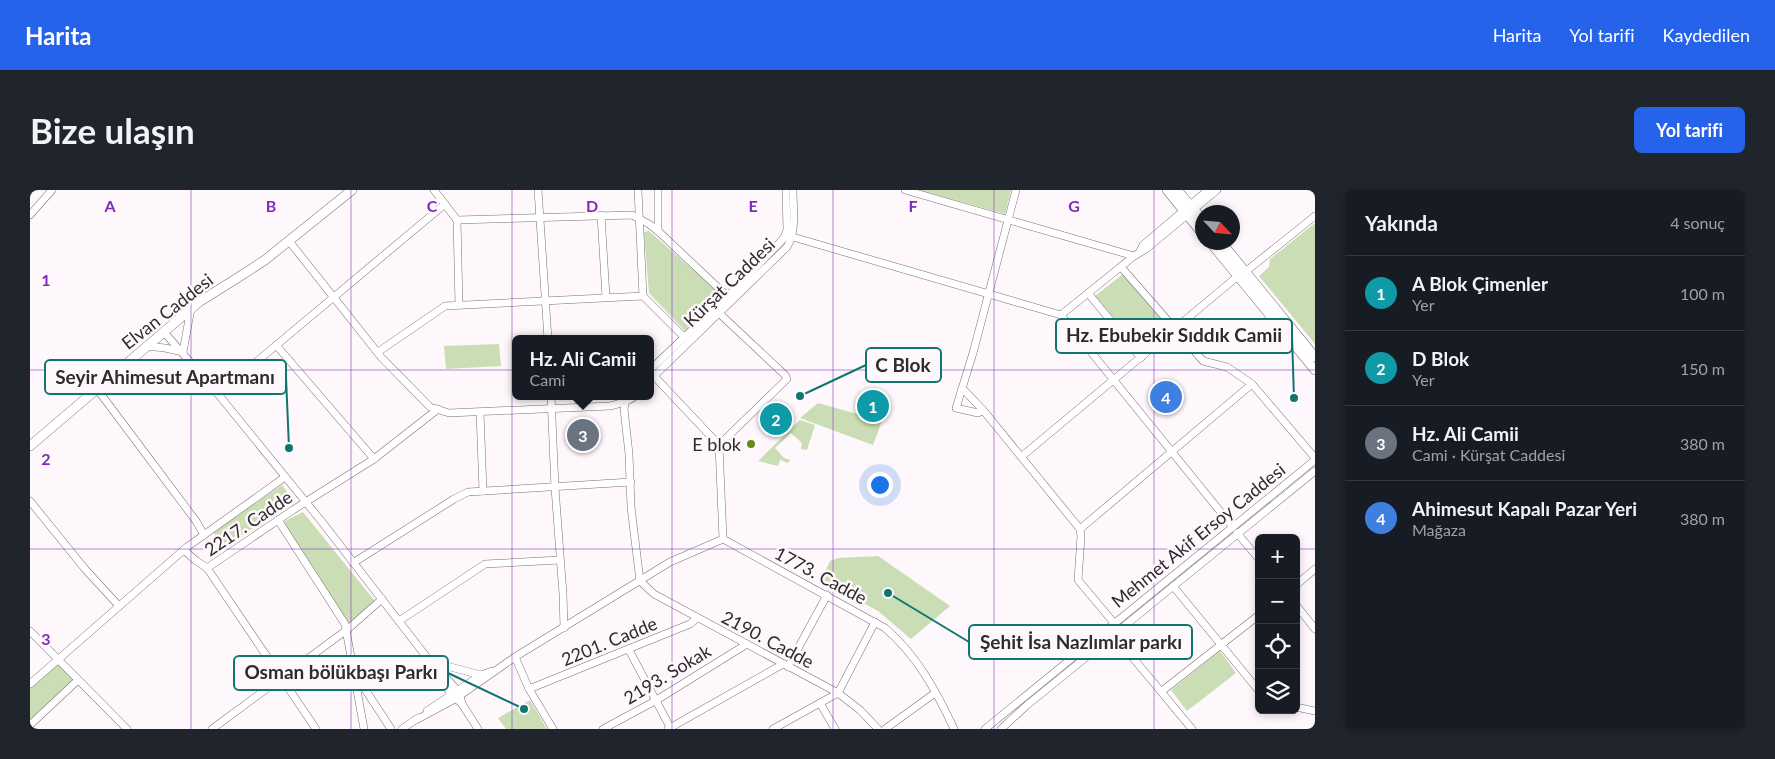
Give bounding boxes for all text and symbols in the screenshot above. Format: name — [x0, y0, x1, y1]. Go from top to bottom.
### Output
text: Harita — [25, 21, 92, 50]
text: Harita — [1493, 24, 1541, 46]
text: Yol tarifi — [1569, 24, 1635, 46]
text: Kaydedilen — [1663, 24, 1750, 46]
button: Yol tarifi — [1634, 107, 1745, 153]
text: Bize ulaşın — [30, 109, 195, 151]
text: A — [103, 196, 116, 215]
text: B — [266, 196, 276, 215]
text: C — [427, 196, 438, 215]
text: D — [586, 196, 598, 215]
text: E — [748, 196, 758, 215]
text: F — [908, 196, 918, 215]
text: G — [1068, 196, 1080, 215]
north arrow — [1195, 205, 1240, 250]
text: Yakında — [1365, 210, 1438, 235]
text: 4 sonuç — [1670, 213, 1725, 232]
street label: Kürşat Caddesi — [679, 233, 779, 331]
street label: Elvan Caddesi — [117, 268, 217, 354]
text: 1 — [41, 270, 51, 289]
text: A Blok Çimenler — [1412, 272, 1548, 295]
text: 1 — [1376, 284, 1386, 303]
text: 100 m — [1680, 284, 1725, 303]
text: Yer — [1412, 295, 1435, 314]
callout: Hz. Ebubekir Sıddık Camii — [1056, 319, 1292, 353]
text: Hz. Ebubekir Sıddık Camii — [1066, 323, 1282, 346]
popup — [512, 335, 654, 400]
text: Hz. Ali Camii — [530, 347, 636, 370]
text: D Blok — [1412, 347, 1469, 370]
callout: C Blok — [866, 348, 941, 382]
text: C Blok — [875, 353, 932, 376]
text: 2 — [1376, 359, 1386, 378]
text: 150 m — [1680, 359, 1725, 378]
callout: Seyir Ahimesut Apartmanı — [45, 360, 286, 394]
text: Seyir Ahimesut Apartmanı — [55, 365, 275, 388]
text: Cami — [530, 370, 565, 389]
text: Yer — [1412, 370, 1435, 389]
pin: 4 — [1150, 378, 1182, 416]
pin: 1 — [857, 387, 889, 425]
pin: 2 — [760, 400, 792, 438]
pin: 3 — [567, 416, 599, 454]
text: Hz. Ali Camii — [1412, 422, 1519, 445]
place label: E blok — [692, 433, 742, 455]
text: 3 — [1376, 434, 1386, 453]
text: 380 m — [1680, 434, 1725, 453]
marker: E blok — [745, 438, 757, 450]
text: Cami · Kürşat Caddesi — [1412, 445, 1565, 464]
text: 2 — [41, 449, 51, 468]
street label: Mehmet Akif Ersoy Caddesi — [1107, 458, 1289, 612]
your location — [867, 472, 893, 498]
street label: 2217. Cadde — [200, 486, 296, 560]
text: Ahimesut Kapalı Pazar Yeri — [1412, 497, 1637, 520]
text: 4 — [1376, 509, 1386, 528]
text: 380 m — [1680, 509, 1725, 528]
text: Mağaza — [1412, 520, 1466, 539]
map controls — [1255, 534, 1300, 714]
button: + — [1255, 534, 1300, 579]
street label: 1773. Cadde — [771, 542, 871, 608]
button: − — [1255, 579, 1300, 624]
street label: 2190. Cadde — [718, 606, 818, 672]
street label: 2201. Cadde — [558, 612, 660, 670]
button: locate — [1255, 624, 1300, 669]
callout: Şehit İsa Nazlımlar parkı — [969, 625, 1192, 659]
text: 3 — [41, 629, 51, 648]
text: Şehit İsa Nazlımlar parkı — [980, 630, 1182, 653]
street label: 2193. Sokak — [619, 639, 715, 709]
callout: Osman bölükbaşı Parkı — [234, 656, 448, 690]
text: Osman bölükbaşı Parkı — [244, 660, 438, 683]
button: layers — [1255, 669, 1300, 714]

